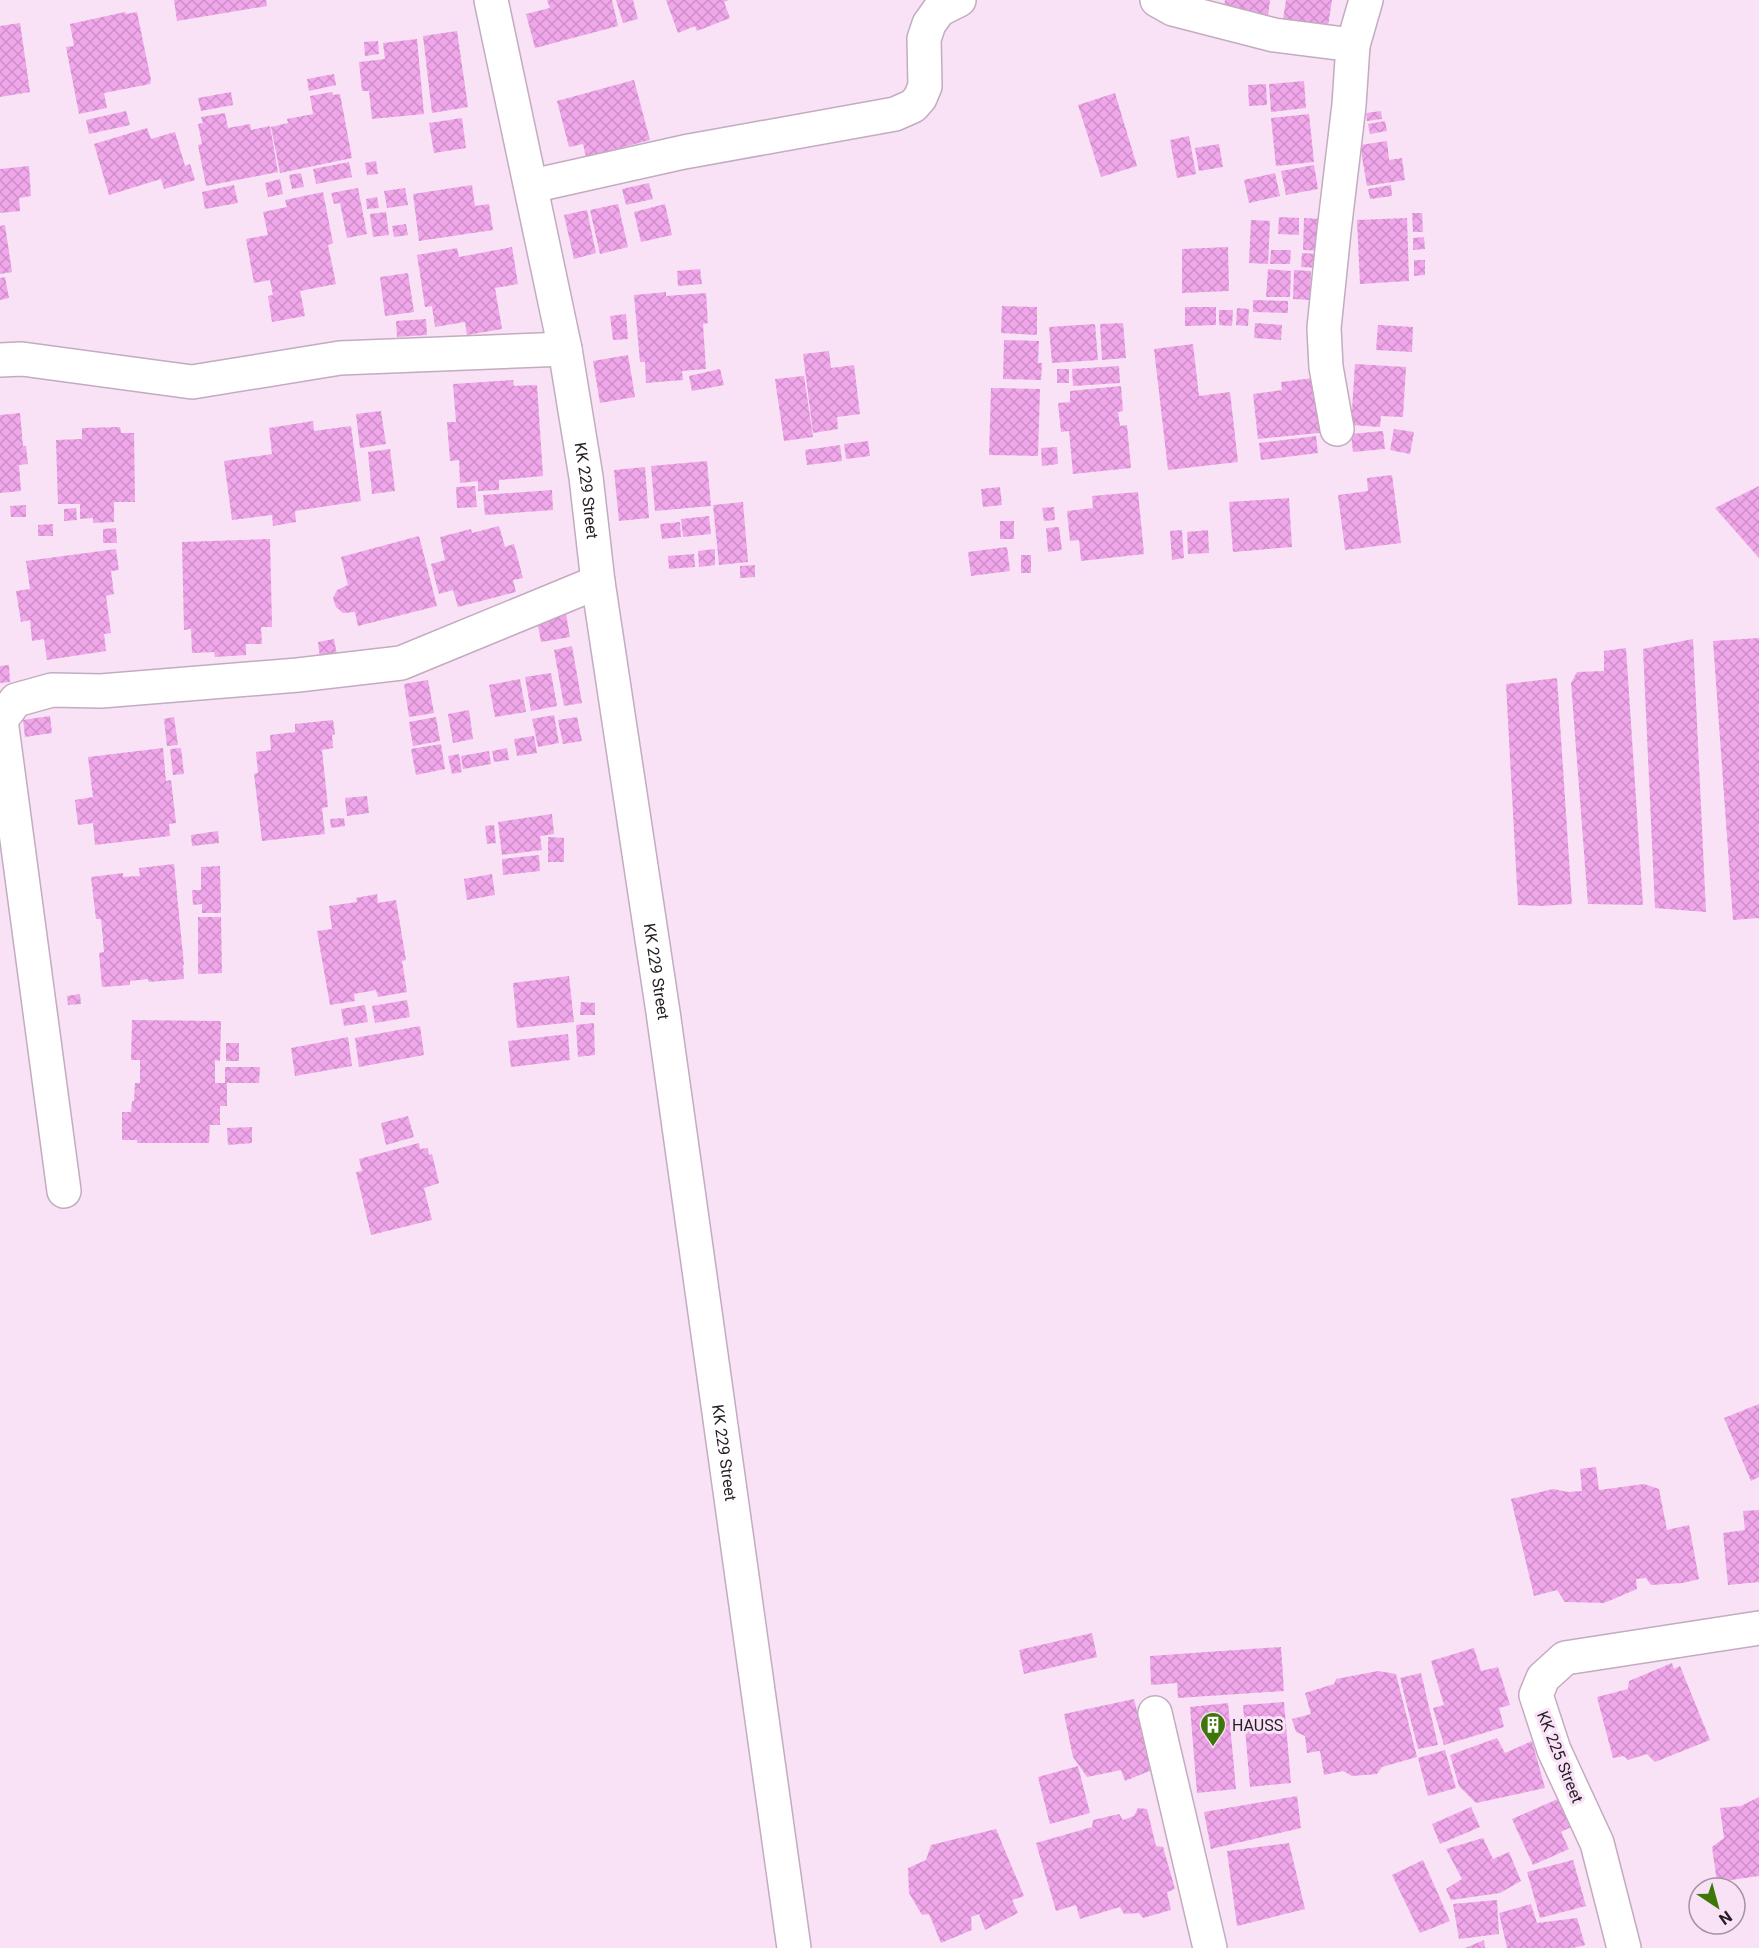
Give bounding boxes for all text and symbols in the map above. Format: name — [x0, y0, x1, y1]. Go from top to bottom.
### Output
street label: KK 229 Street — [571, 441, 602, 540]
street label: KK 229 Street — [640, 922, 673, 1021]
street label: KK 229 Street — [709, 1403, 741, 1502]
street label: KK 225 Street — [1533, 1708, 1587, 1806]
building icon: HAUSS — [1198, 1710, 1228, 1748]
place label: HAUSS — [1232, 1716, 1283, 1735]
north arrow — [1687, 1876, 1747, 1936]
text: N — [1715, 1907, 1736, 1929]

